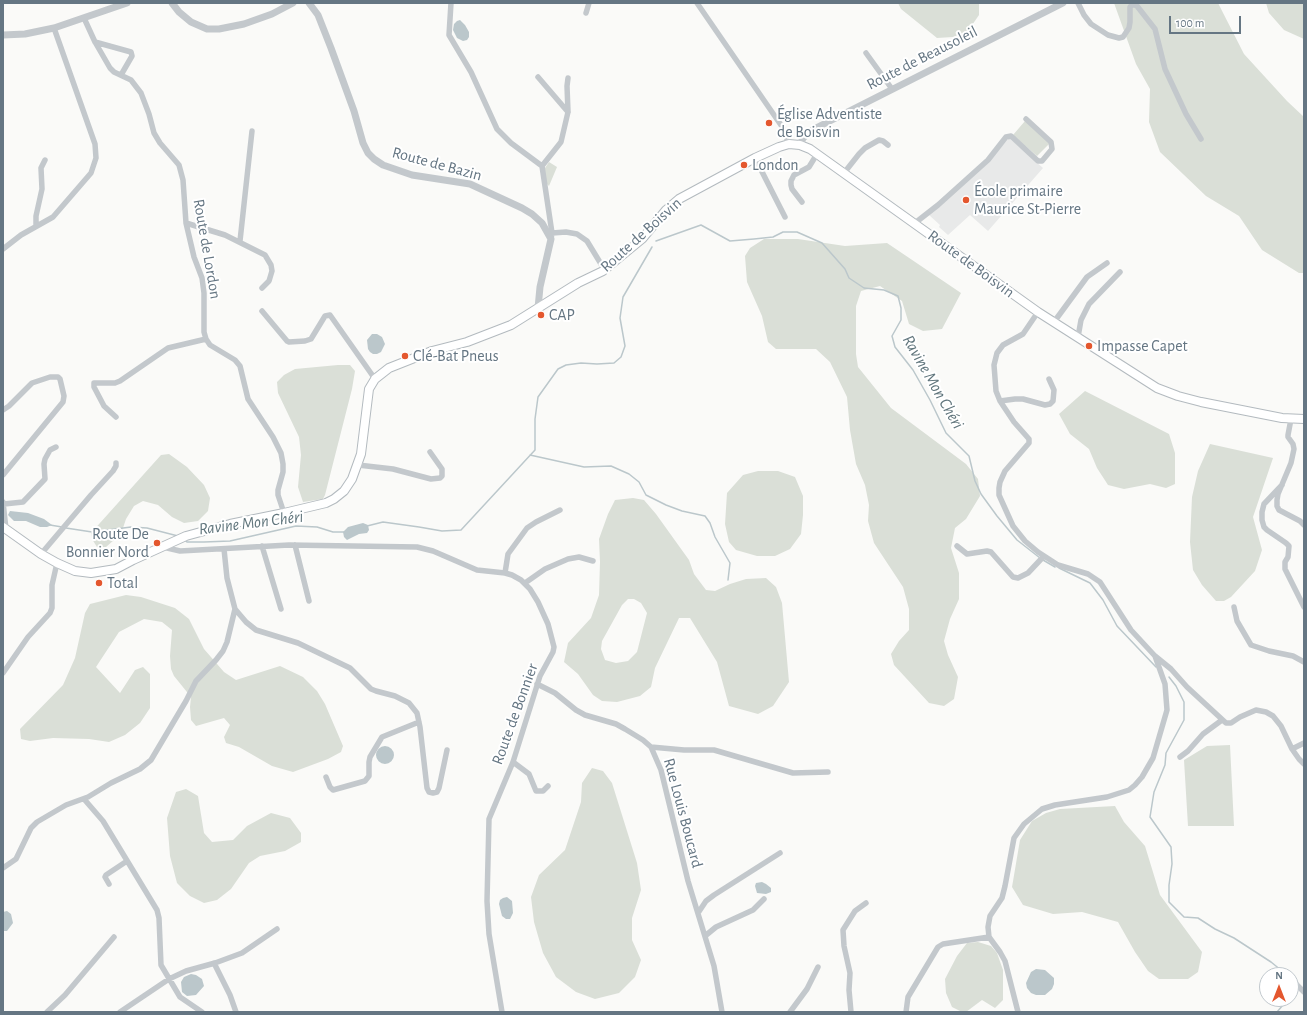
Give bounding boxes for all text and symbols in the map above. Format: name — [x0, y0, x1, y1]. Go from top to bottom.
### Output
scale bar — [1171, 8, 1243, 34]
text: 100 m — [1176, 17, 1204, 29]
street label: Route de Beausoleil — [863, 22, 981, 94]
place label: Église Adventiste de Boisvin — [777, 104, 882, 142]
marker: Église Adventiste de Boisvin — [764, 118, 774, 128]
street label: Route de Bazin — [390, 143, 484, 185]
place label: London — [752, 155, 799, 175]
marker: London — [739, 160, 749, 170]
place label: École primaire Maurice St-Pierre — [974, 181, 1081, 219]
street label: Route de Boisvin — [596, 194, 686, 276]
marker: École primaire Maurice St-Pierre — [961, 195, 971, 205]
street label: Route de Lordon — [189, 198, 225, 300]
street label: Route de Boisvin — [924, 226, 1018, 302]
place label: CAP — [549, 305, 575, 325]
marker: CAP — [536, 310, 546, 320]
water label: Ravine Mon Chéri — [898, 331, 968, 433]
place label: Impasse Capet — [1097, 336, 1188, 356]
marker: Impasse Capet — [1084, 341, 1094, 351]
place label: Clé-Bat Pneus — [413, 346, 499, 366]
marker: Clé-Bat Pneus — [400, 351, 410, 361]
water label: Ravine Mon Chéri — [198, 506, 304, 540]
place label: Route De Bonnier Nord — [66, 524, 149, 562]
marker: Route De Bonnier Nord — [152, 538, 162, 548]
place label: Total — [107, 573, 138, 593]
marker: Total — [94, 578, 104, 588]
street label: Route de Bonnier — [488, 661, 542, 767]
street label: Rue Louis Boucard — [659, 756, 707, 870]
north arrow — [1259, 967, 1299, 1007]
text: N — [1275, 970, 1283, 981]

